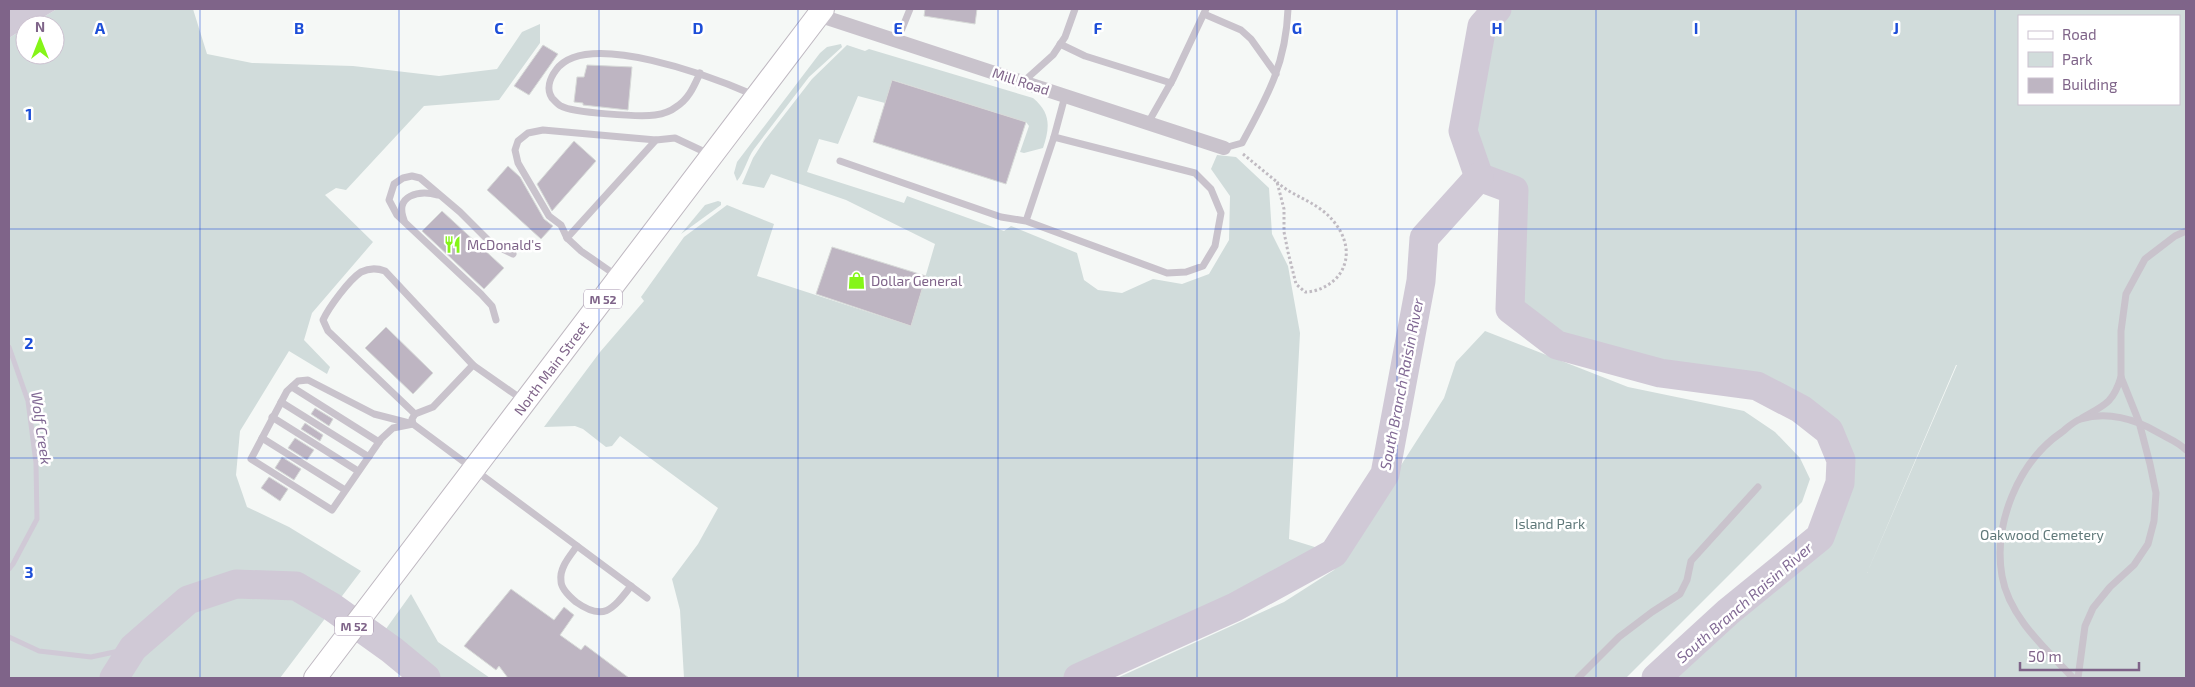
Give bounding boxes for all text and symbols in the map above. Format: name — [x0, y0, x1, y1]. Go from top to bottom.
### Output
north arrow — [15, 15, 65, 65]
legend — [2018, 15, 2180, 105]
text: N — [35, 18, 45, 35]
text: A — [95, 18, 106, 37]
text: B — [294, 18, 304, 37]
text: C — [494, 18, 504, 37]
text: D — [693, 18, 704, 37]
text: E — [893, 18, 903, 37]
text: F — [1094, 18, 1103, 37]
text: G — [1292, 18, 1302, 37]
text: H — [1491, 18, 1503, 37]
text: I — [1694, 18, 1698, 37]
text: J — [1893, 18, 1899, 37]
text: Road — [2062, 25, 2097, 43]
text: Park — [2062, 50, 2093, 68]
street label: Mill Road — [990, 64, 1052, 98]
text: Building — [2062, 75, 2118, 93]
text: 1 — [26, 104, 32, 123]
restaurant icon: McDonald's — [443, 234, 463, 254]
place label: McDonald's — [467, 236, 541, 253]
shop icon: Dollar General — [847, 270, 867, 290]
place label: Dollar General — [871, 272, 963, 289]
road number: M 52 — [584, 290, 622, 308]
water label: South Branch Raisin River — [1376, 296, 1427, 471]
street label: North Main Street — [510, 318, 592, 418]
text: 2 — [24, 333, 34, 352]
water label: Wolf Creek — [28, 390, 56, 466]
park label: Island Park — [1515, 515, 1585, 532]
park label: Oakwood Cemetery — [1980, 526, 2105, 543]
water label: South Branch Raisin River — [1672, 537, 1816, 666]
text: 3 — [24, 562, 34, 581]
road number: M 52 — [335, 616, 373, 636]
scale bar — [2020, 640, 2139, 672]
text: 50 m — [2028, 647, 2062, 665]

